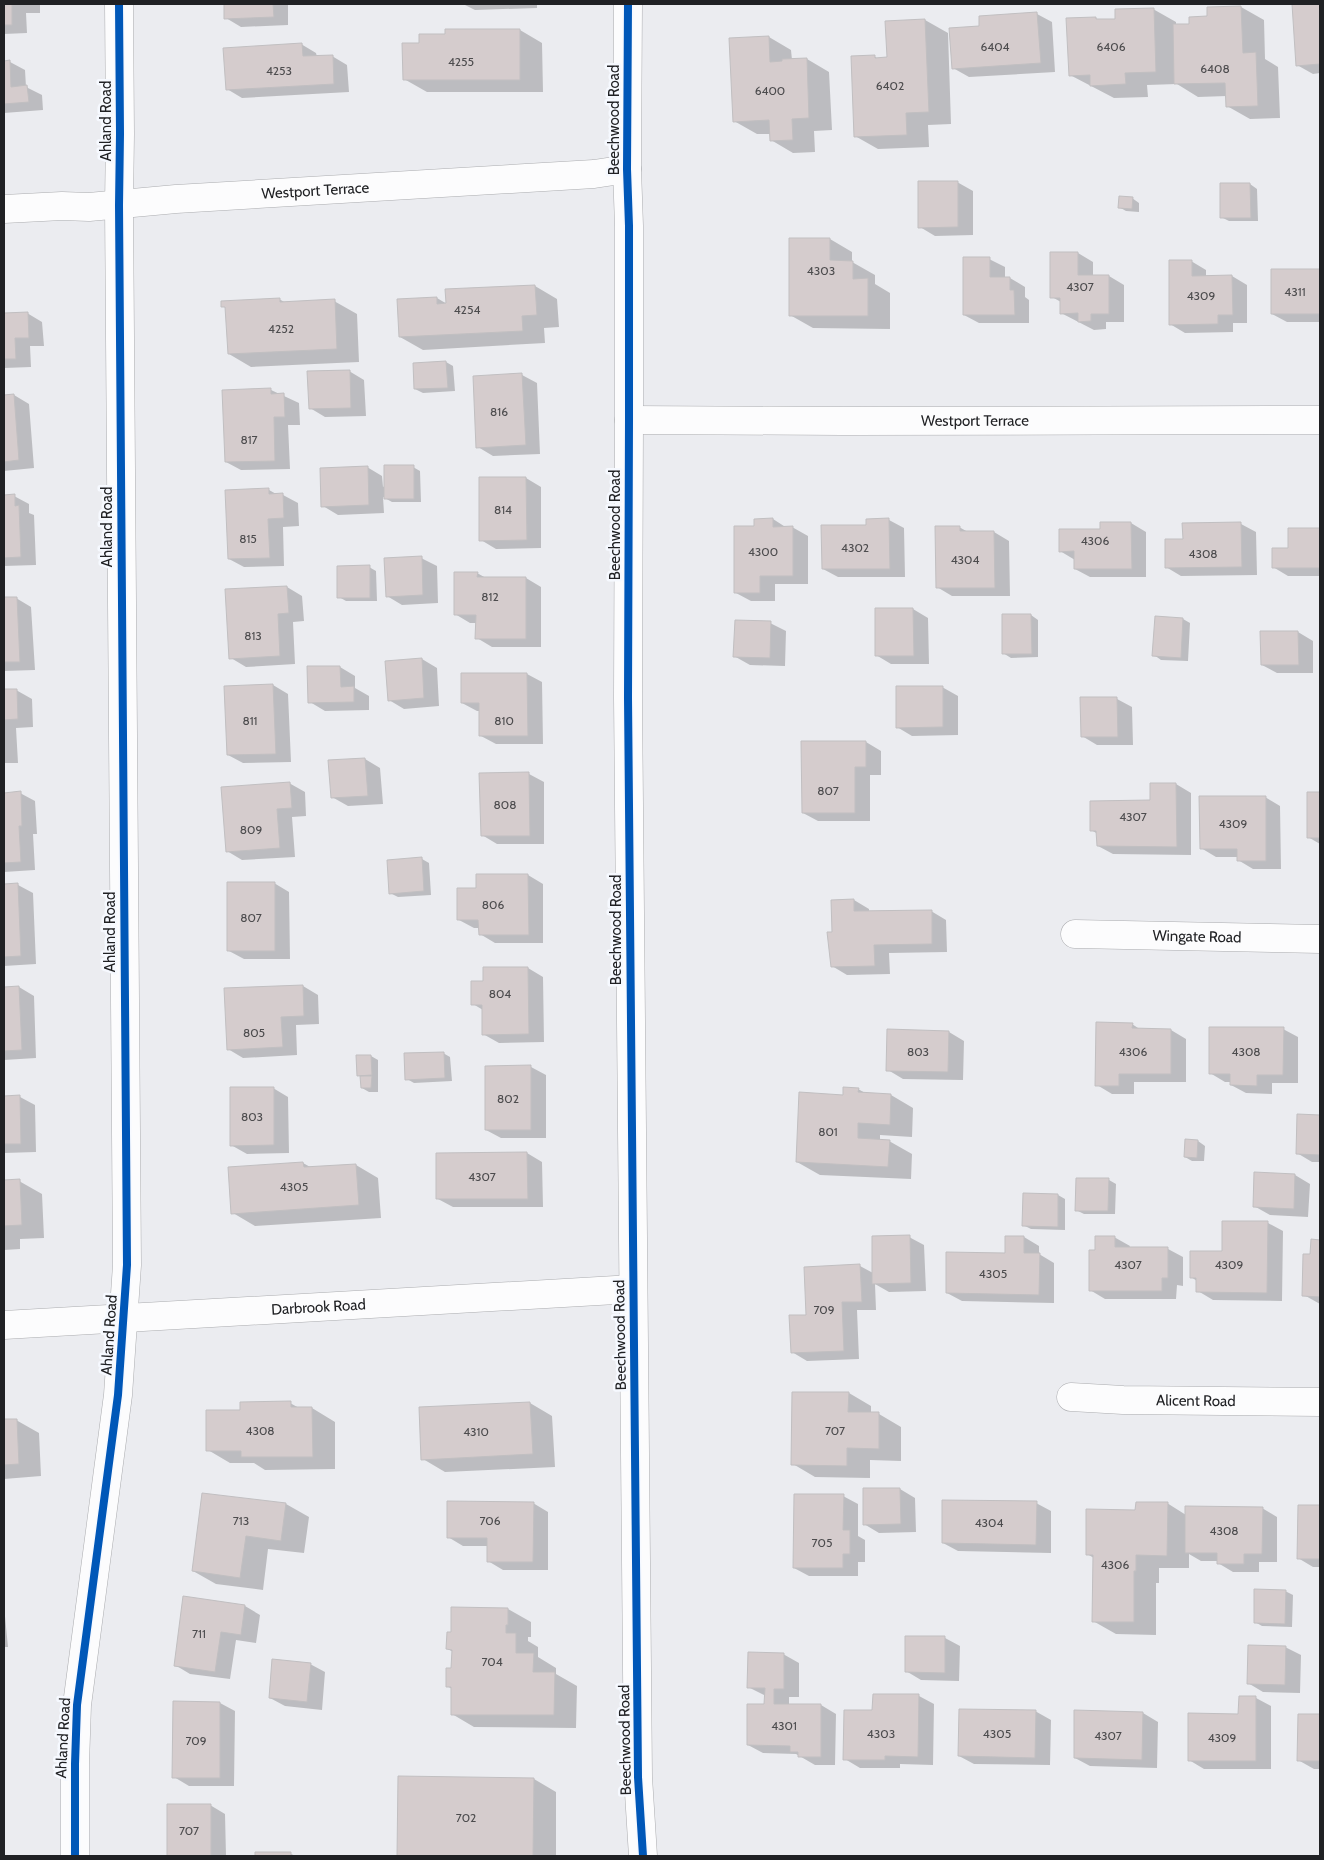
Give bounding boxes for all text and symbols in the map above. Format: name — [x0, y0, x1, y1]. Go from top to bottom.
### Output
house number: 6404 — [980, 39, 1010, 54]
house number: 6406 — [1097, 39, 1126, 54]
house number: 4255 — [448, 54, 474, 69]
house number: 6408 — [1200, 61, 1230, 76]
house number: 4253 — [266, 63, 292, 78]
street label: Beechwood Road — [605, 65, 623, 175]
house number: 6402 — [876, 78, 904, 93]
street label: Ahland Road — [97, 81, 115, 161]
house number: 6400 — [755, 83, 785, 98]
street label: Westport Terrace — [261, 178, 370, 203]
house number: 4303 — [807, 263, 835, 278]
house number: 4307 — [1066, 279, 1094, 294]
house number: 4311 — [1284, 284, 1306, 299]
house number: 4309 — [1187, 288, 1215, 303]
house number: 4254 — [454, 302, 480, 317]
house number: 4252 — [268, 321, 294, 336]
house number: 816 — [490, 404, 508, 419]
street label: Westport Terrace — [921, 412, 1029, 430]
house number: 817 — [240, 432, 258, 447]
street label: Beechwood Road — [606, 470, 624, 580]
street label: Ahland Road — [98, 487, 116, 567]
house number: 814 — [494, 502, 512, 517]
house number: 815 — [239, 531, 257, 546]
house number: 4306 — [1081, 533, 1109, 548]
house number: 4302 — [841, 540, 869, 555]
house number: 4300 — [748, 544, 778, 559]
house number: 4308 — [1188, 546, 1218, 561]
house number: 4304 — [951, 552, 979, 567]
house number: 812 — [481, 589, 499, 604]
house number: 813 — [244, 628, 262, 643]
house number: 811 — [242, 713, 258, 728]
house number: 810 — [494, 713, 514, 728]
house number: 807 — [817, 783, 839, 798]
house number: 808 — [494, 797, 516, 812]
house number: 4307 — [1119, 809, 1147, 824]
house number: 4309 — [1219, 816, 1247, 831]
house number: 809 — [240, 822, 262, 837]
street label: Beechwood Road — [607, 875, 625, 985]
street label: Ahland Road — [101, 892, 119, 972]
house number: 806 — [482, 897, 504, 912]
house number: 807 — [240, 910, 262, 925]
street label: Wingate Road — [1152, 927, 1242, 946]
house number: 804 — [489, 986, 511, 1001]
house number: 805 — [243, 1025, 265, 1040]
house number: 803 — [907, 1044, 929, 1059]
house number: 4306 — [1119, 1044, 1147, 1059]
house number: 4308 — [1231, 1044, 1261, 1059]
house number: 802 — [497, 1091, 519, 1106]
house number: 803 — [241, 1109, 263, 1124]
house number: 801 — [818, 1124, 838, 1139]
house number: 4307 — [468, 1169, 496, 1184]
house number: 4305 — [280, 1179, 308, 1194]
house number: 4307 — [1114, 1257, 1142, 1272]
house number: 4309 — [1215, 1257, 1243, 1272]
house number: 4305 — [979, 1266, 1007, 1281]
street label: Beechwood Road — [610, 1280, 630, 1390]
street label: Ahland Road — [97, 1294, 121, 1376]
street label: Darbrook Road — [271, 1295, 366, 1319]
house number: 709 — [813, 1302, 835, 1317]
street label: Alicent Road — [1156, 1391, 1236, 1410]
house number: 4308 — [245, 1423, 275, 1438]
house number: 707 — [825, 1423, 845, 1438]
house number: 4310 — [463, 1424, 489, 1439]
house number: 713 — [233, 1513, 249, 1528]
house number: 706 — [479, 1513, 501, 1528]
house number: 4304 — [975, 1515, 1003, 1530]
house number: 4308 — [1209, 1523, 1239, 1538]
house number: 705 — [812, 1535, 832, 1550]
house number: 4306 — [1101, 1557, 1129, 1572]
house number: 711 — [192, 1626, 206, 1641]
house number: 704 — [481, 1654, 503, 1669]
street label: Beechwood Road — [615, 1685, 635, 1795]
street label: Ahland Road — [52, 1697, 74, 1779]
house number: 4301 — [771, 1718, 797, 1733]
house number: 4303 — [867, 1726, 895, 1741]
house number: 4305 — [983, 1726, 1011, 1741]
house number: 4307 — [1094, 1728, 1122, 1743]
house number: 4309 — [1208, 1730, 1236, 1745]
house number: 709 — [185, 1733, 207, 1748]
house number: 702 — [456, 1810, 476, 1825]
house number: 707 — [179, 1823, 199, 1838]

